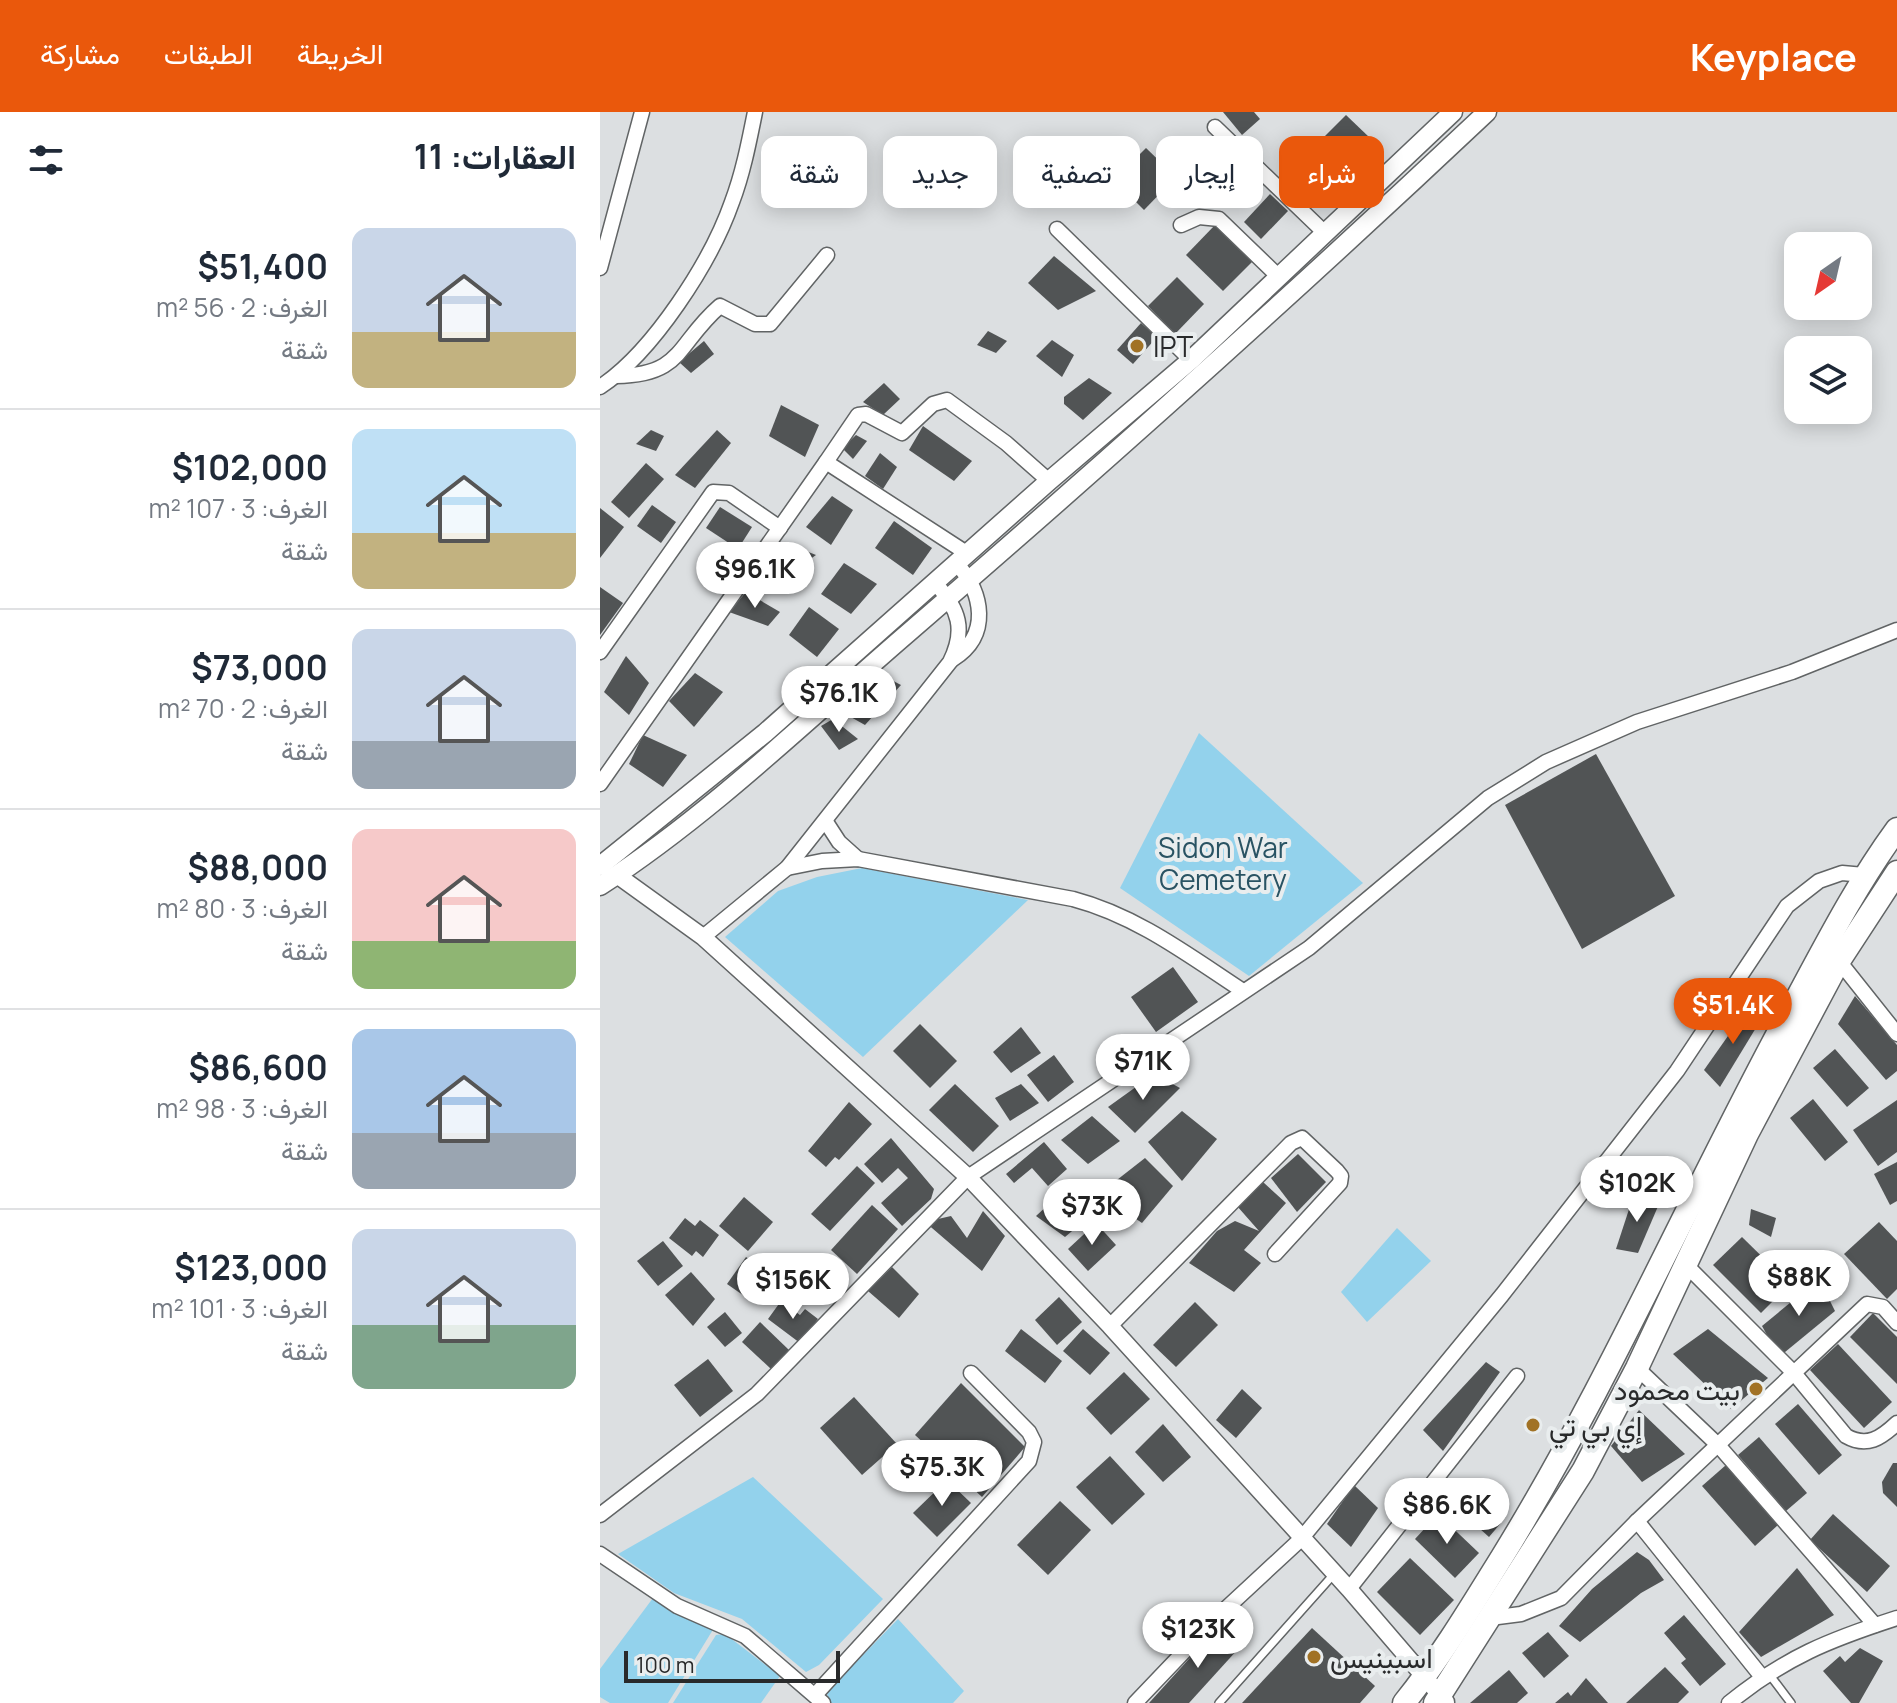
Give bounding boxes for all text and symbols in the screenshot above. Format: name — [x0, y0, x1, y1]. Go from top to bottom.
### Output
text: Keyplace — [1690, 30, 1857, 82]
text: مشاركة — [40, 34, 120, 72]
text: الطبقات — [164, 34, 253, 72]
text: الخريطة — [297, 34, 383, 72]
text: العقارات: 11 — [414, 133, 576, 179]
chip: شقة — [761, 136, 867, 208]
chip: جديد — [883, 136, 997, 208]
chip: تصفية — [1013, 136, 1140, 208]
chip: إيجار — [1156, 136, 1263, 208]
chip: شراء — [1279, 136, 1384, 208]
icon: filters — [24, 138, 68, 182]
north arrow — [1784, 232, 1872, 320]
map controls — [1784, 232, 1872, 424]
text: $51,400 — [197, 243, 328, 289]
icon: home — [416, 260, 512, 356]
text: الغرف: 2 · 56 m² — [156, 289, 328, 325]
place label: IPT — [1153, 327, 1193, 365]
text: شقة — [281, 331, 328, 367]
button: layers — [1784, 336, 1872, 424]
marker: IPT — [1128, 337, 1146, 355]
text: $102,000 — [172, 444, 328, 490]
icon: home — [416, 461, 512, 557]
text: الغرف: 3 · 107 m² — [148, 490, 328, 526]
text: شقة — [281, 532, 328, 568]
pin: $96.1K — [690, 542, 820, 610]
text: $96.1K — [714, 550, 796, 586]
text: $73,000 — [191, 644, 328, 690]
icon: home — [416, 661, 512, 757]
pin: $76.1K — [774, 666, 904, 734]
text: $76.1K — [799, 674, 879, 710]
text: الغرف: 2 · 70 m² — [158, 690, 328, 726]
text: شقة — [281, 732, 328, 768]
park label: Sidon War Cemetery — [1158, 828, 1288, 898]
text: $88,000 — [188, 844, 328, 890]
icon: home — [416, 861, 512, 957]
text: الغرف: 3 · 80 m² — [157, 890, 328, 926]
text: شقة — [281, 932, 328, 968]
pin: $51.4K — [1668, 978, 1798, 1046]
text: $51.4K — [1692, 986, 1774, 1022]
pin: $71K — [1096, 1034, 1190, 1102]
text: $71K — [1114, 1042, 1172, 1078]
text: $86,600 — [188, 1044, 328, 1090]
icon: home — [416, 1061, 512, 1157]
text: الغرف: 3 · 98 m² — [156, 1090, 328, 1126]
text: شقة — [281, 1132, 328, 1168]
pin: $102K — [1581, 1156, 1693, 1224]
text: $102K — [1598, 1164, 1676, 1200]
pin: $73K — [1045, 1179, 1139, 1247]
text: $73K — [1061, 1187, 1123, 1223]
text: $123,000 — [174, 1244, 328, 1290]
pin: $88K — [1752, 1250, 1846, 1318]
pin: $156K — [737, 1253, 849, 1321]
text: $88K — [1766, 1258, 1832, 1294]
icon: home — [416, 1261, 512, 1357]
text: $156K — [755, 1261, 831, 1297]
text: الغرف: 3 · 101 m² — [151, 1290, 328, 1326]
text: شقة — [281, 1332, 328, 1368]
place label: بيت محمود — [1614, 1370, 1740, 1408]
marker: بيت محمود — [1747, 1380, 1765, 1398]
place label: إي بي تي — [1549, 1406, 1642, 1449]
marker: إي بي تي — [1524, 1416, 1542, 1434]
pin: $75.3K — [877, 1440, 1007, 1508]
text: $75.3K — [899, 1448, 985, 1484]
pin: $86.6K — [1382, 1478, 1512, 1546]
text: $86.6K — [1402, 1486, 1492, 1522]
pin: $123K — [1142, 1602, 1254, 1670]
text: $123K — [1160, 1610, 1236, 1646]
place label: اسبينيس — [1330, 1638, 1433, 1676]
scale bar — [624, 1647, 840, 1683]
marker: اسبينيس — [1305, 1648, 1323, 1666]
text: 100 m — [636, 1650, 694, 1680]

